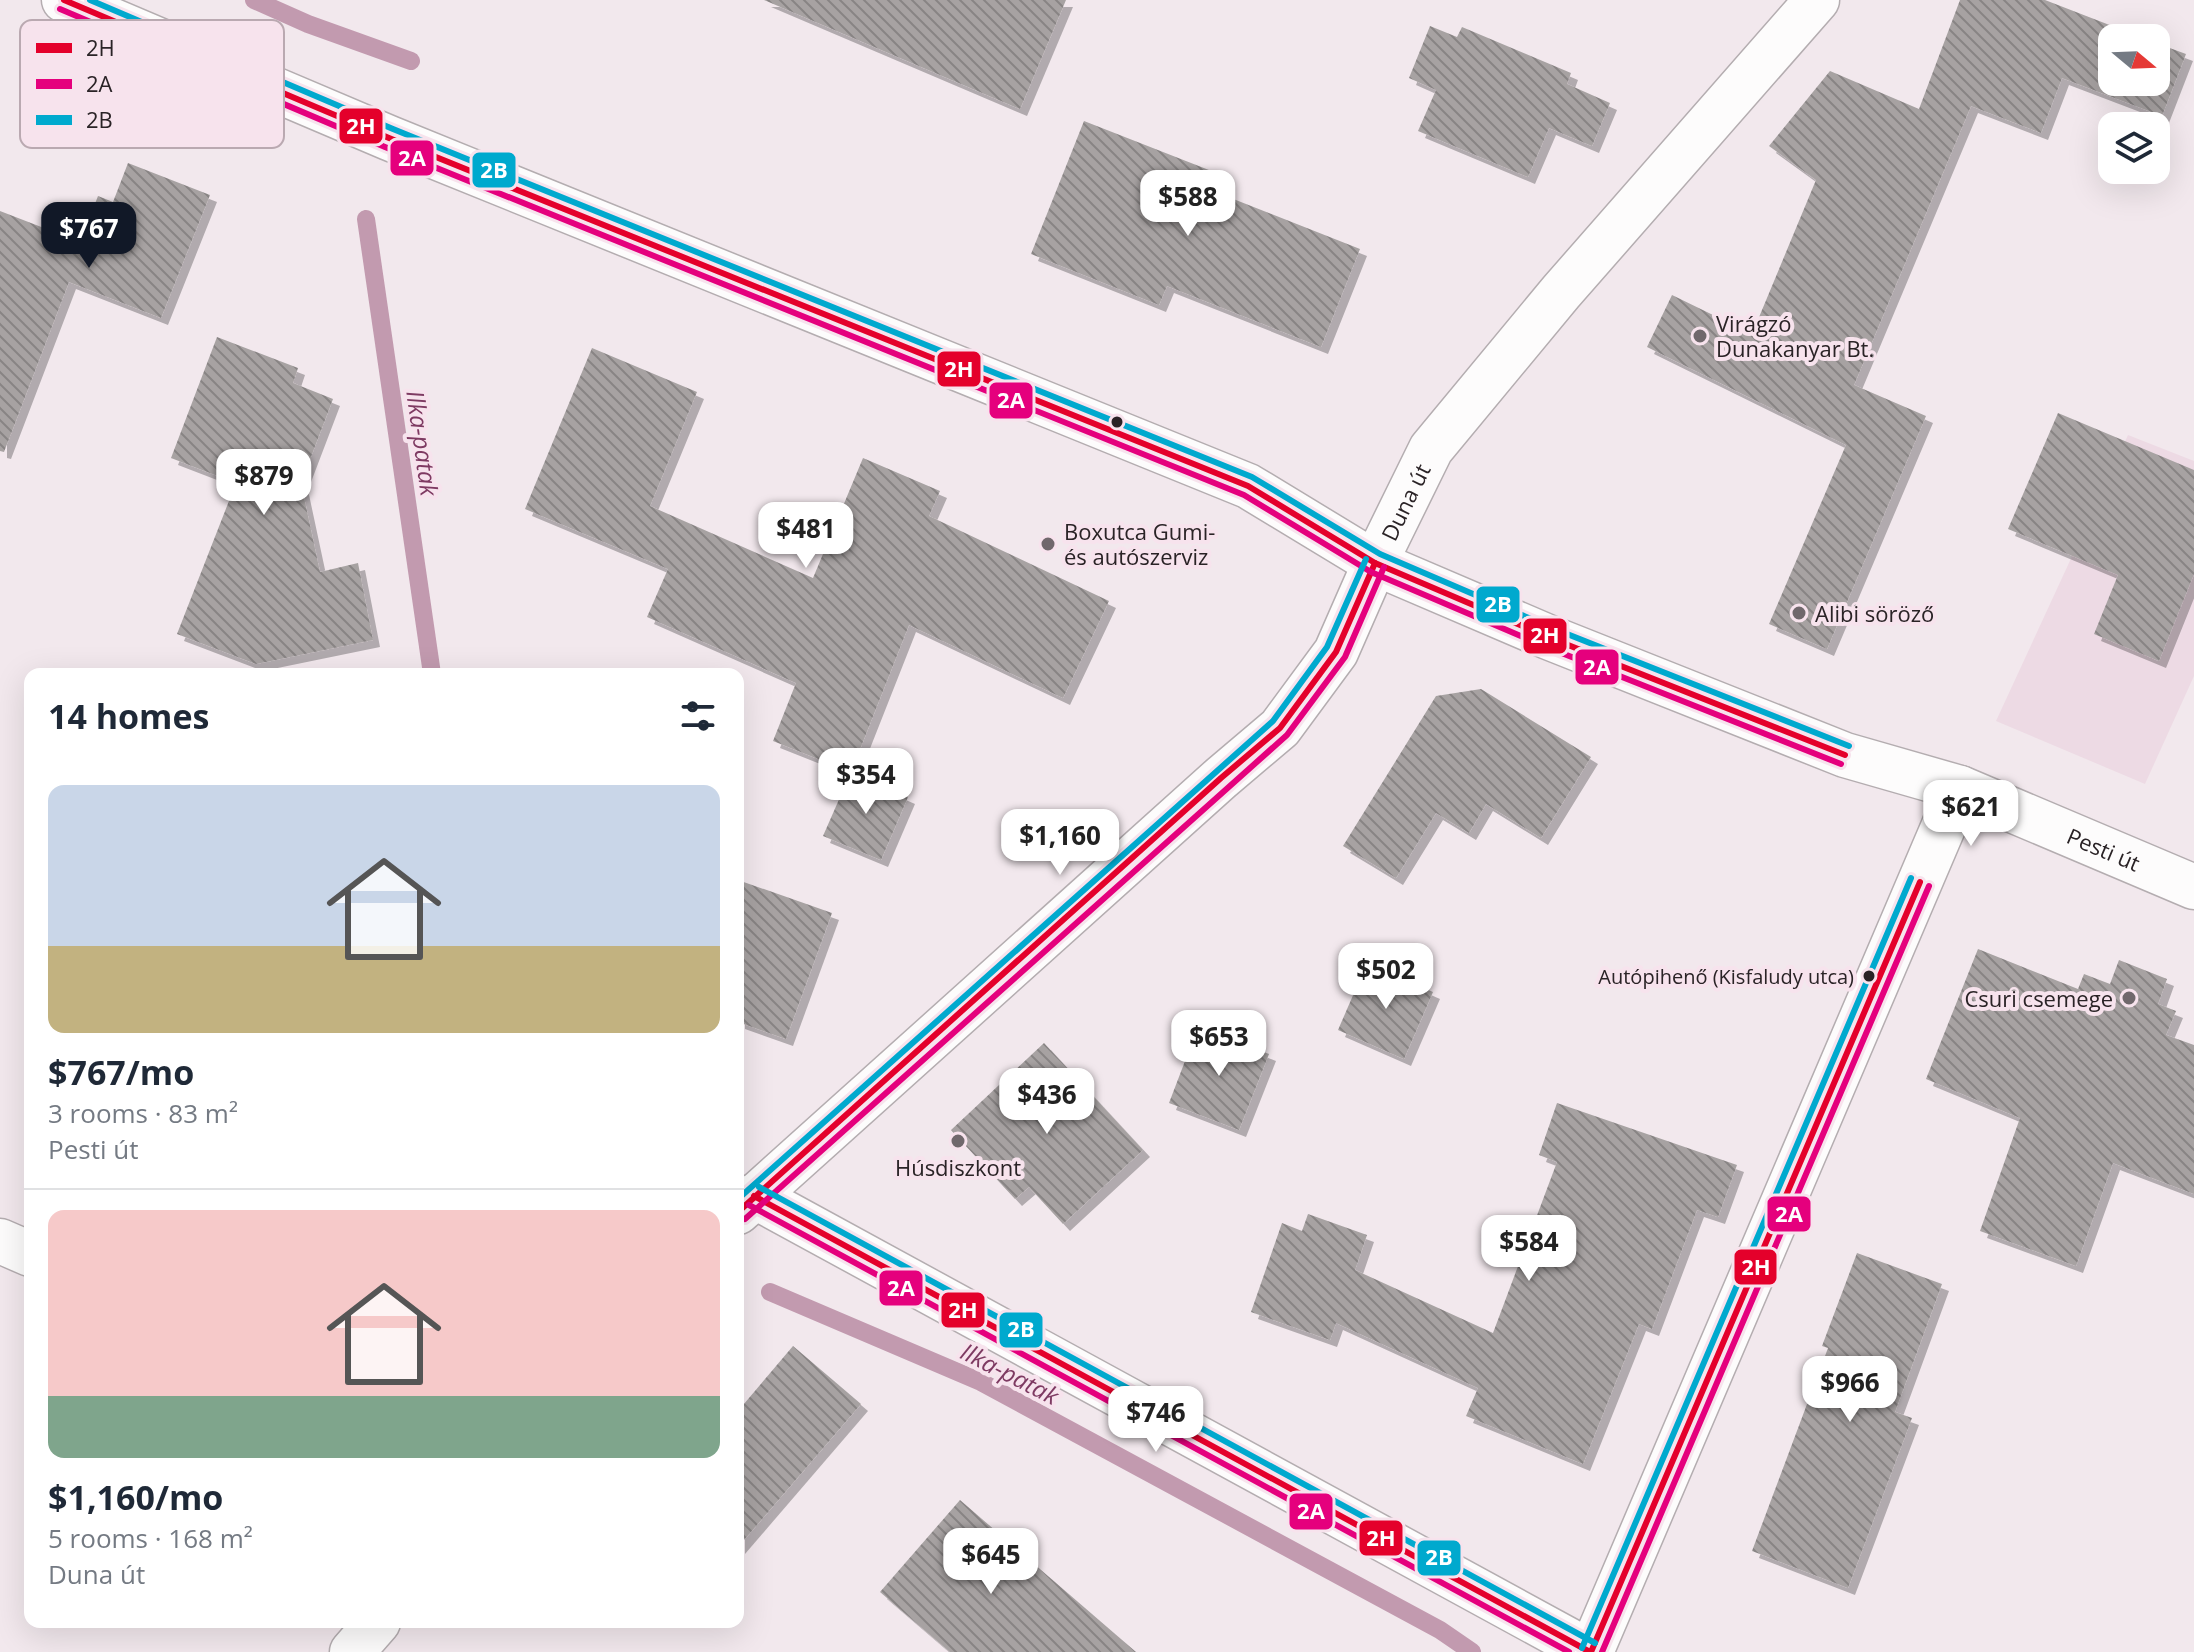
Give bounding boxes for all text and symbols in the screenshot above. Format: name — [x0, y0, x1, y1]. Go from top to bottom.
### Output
legend — [20, 20, 284, 148]
north arrow — [2098, 24, 2170, 96]
map controls — [2098, 24, 2170, 184]
text: 2H — [86, 32, 115, 62]
text: 2A — [86, 68, 113, 98]
text: 2B — [86, 104, 113, 134]
line badge: 2H — [338, 107, 384, 145]
text: 2H — [346, 110, 376, 140]
button: layers — [2098, 112, 2170, 184]
line badge: 2A — [389, 139, 435, 177]
text: 2A — [398, 142, 427, 172]
line badge: 2B — [471, 151, 517, 189]
text: 2B — [480, 154, 508, 184]
pin: $588 — [1141, 170, 1235, 238]
text: $588 — [1158, 178, 1218, 214]
pin: $767 — [42, 202, 136, 270]
text: $767 — [59, 210, 119, 246]
place label: Virágzó Dunakanyar Bt. — [1716, 308, 1874, 363]
marker: Virágzó Dunakanyar Bt. — [1691, 327, 1709, 345]
line badge: 2H — [936, 350, 982, 388]
text: 2H — [944, 353, 974, 383]
line badge: 2A — [988, 381, 1034, 420]
text: 2A — [997, 384, 1026, 414]
water label: Ilka-patak — [399, 388, 447, 499]
unlabelled marker — [1109, 414, 1125, 430]
pin: $879 — [217, 449, 311, 517]
text: $879 — [234, 457, 294, 493]
street label: Duna út — [1373, 458, 1437, 545]
pin: $481 — [759, 502, 853, 570]
text: $481 — [776, 510, 836, 546]
place label: Boxutca Gumi- és autószerviz — [1064, 516, 1215, 571]
marker: Boxutca Gumi- és autószerviz — [1039, 535, 1057, 553]
line badge: 2B — [1475, 585, 1521, 624]
text: 2B — [1484, 588, 1512, 618]
place label: Alibi söröző — [1815, 598, 1934, 628]
marker: Alibi söröző — [1790, 604, 1808, 622]
line badge: 2H — [1522, 617, 1568, 655]
text: 2H — [1530, 619, 1560, 649]
line badge: 2A — [1574, 648, 1620, 686]
text: 2A — [1583, 651, 1612, 681]
text: 14 homes — [48, 693, 209, 739]
icon: filters — [676, 694, 720, 738]
pin: $354 — [819, 748, 913, 816]
text: $354 — [836, 756, 896, 792]
pin: $621 — [1924, 780, 2018, 848]
text: $621 — [1941, 788, 2001, 824]
pin: $1,160 — [995, 809, 1125, 877]
text: $1,160 — [1019, 817, 1101, 853]
street label: Pesti út — [2063, 820, 2145, 878]
icon: home — [312, 837, 456, 981]
pin: $502 — [1339, 943, 1433, 1011]
text: $502 — [1356, 951, 1416, 987]
place label: Autópihenő (Kisfaludy utca) — [1598, 963, 1854, 990]
marker: Autópihenő (Kisfaludy utca) — [1861, 968, 1877, 984]
place label: Csuri csemege — [1965, 983, 2113, 1013]
marker: Csuri csemege — [2120, 989, 2138, 1007]
pin: $653 — [1172, 1010, 1266, 1078]
text: $653 — [1189, 1018, 1249, 1054]
text: $767/mo — [48, 1049, 194, 1095]
pin: $436 — [1000, 1068, 1094, 1136]
text: $436 — [1017, 1076, 1077, 1112]
text: 3 rooms · 83 m² — [48, 1095, 238, 1131]
text: Pesti út — [48, 1131, 138, 1167]
marker: Húsdiszkont — [949, 1132, 967, 1150]
place label: Húsdiszkont — [895, 1152, 1021, 1182]
line badge: 2A — [1766, 1195, 1812, 1233]
text: 2A — [1775, 1198, 1804, 1228]
pin: $584 — [1482, 1215, 1576, 1283]
text: $584 — [1499, 1223, 1559, 1259]
line badge: 2H — [1733, 1248, 1778, 1286]
text: 2H — [1741, 1251, 1771, 1281]
icon: home — [312, 1262, 456, 1406]
line badge: 2A — [878, 1269, 924, 1307]
text: 2A — [887, 1272, 916, 1302]
line badge: 2H — [940, 1291, 986, 1329]
text: 2H — [948, 1294, 978, 1324]
line badge: 2B — [998, 1311, 1044, 1349]
text: 2B — [1007, 1313, 1035, 1343]
water label: Ilka-patak — [955, 1334, 1066, 1412]
pin: $966 — [1803, 1356, 1897, 1424]
text: $966 — [1820, 1364, 1880, 1400]
pin: $746 — [1109, 1386, 1203, 1454]
text: $746 — [1126, 1394, 1186, 1430]
text: $1,160/mo — [48, 1474, 223, 1520]
line badge: 2A — [1288, 1492, 1334, 1531]
text: 2A — [1297, 1495, 1326, 1525]
line badge: 2H — [1358, 1519, 1404, 1557]
text: 5 rooms · 168 m² — [48, 1520, 253, 1556]
text: 2H — [1366, 1522, 1396, 1552]
pin: $645 — [944, 1528, 1038, 1596]
text: $645 — [961, 1536, 1021, 1572]
line badge: 2B — [1416, 1539, 1462, 1577]
text: 2B — [1425, 1541, 1453, 1571]
text: Duna út — [48, 1556, 145, 1592]

